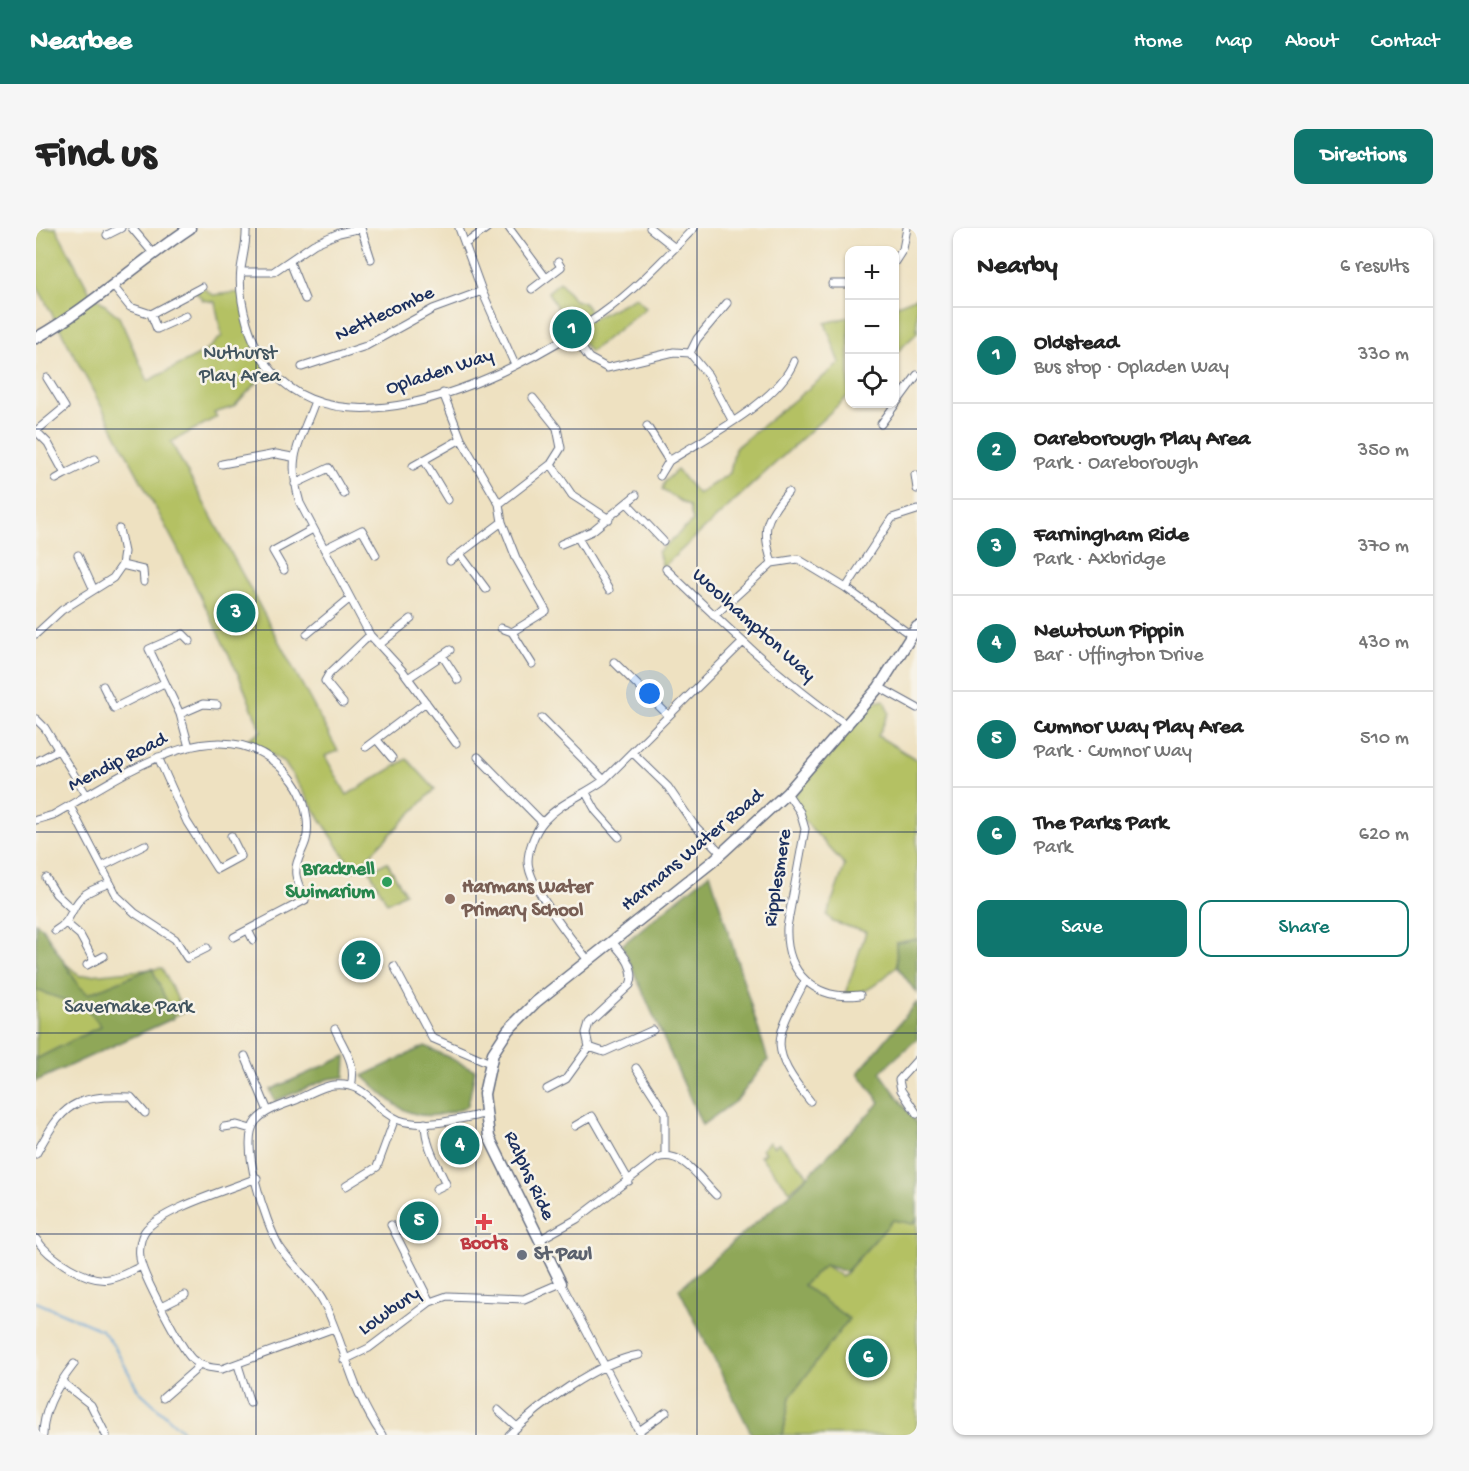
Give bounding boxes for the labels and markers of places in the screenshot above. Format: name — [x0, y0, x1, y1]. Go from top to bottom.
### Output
pin: 1 — [552, 306, 592, 352]
pin: 3 — [216, 590, 256, 636]
place label: Bracknell Swimarium — [286, 859, 376, 905]
marker: Bracknell Swimarium — [380, 875, 394, 889]
place label: Harmans Water Primary School — [461, 877, 594, 923]
marker: Harmans Water Primary School — [443, 892, 457, 906]
pin: 2 — [342, 938, 380, 982]
pin: 4 — [440, 1122, 480, 1168]
pin: 5 — [400, 1198, 439, 1244]
marker: Boots — [477, 1215, 491, 1229]
place label: Boots — [460, 1233, 509, 1256]
place label: St Paul — [534, 1244, 593, 1267]
marker: St Paul — [515, 1248, 529, 1262]
pin: 6 — [848, 1336, 888, 1380]

